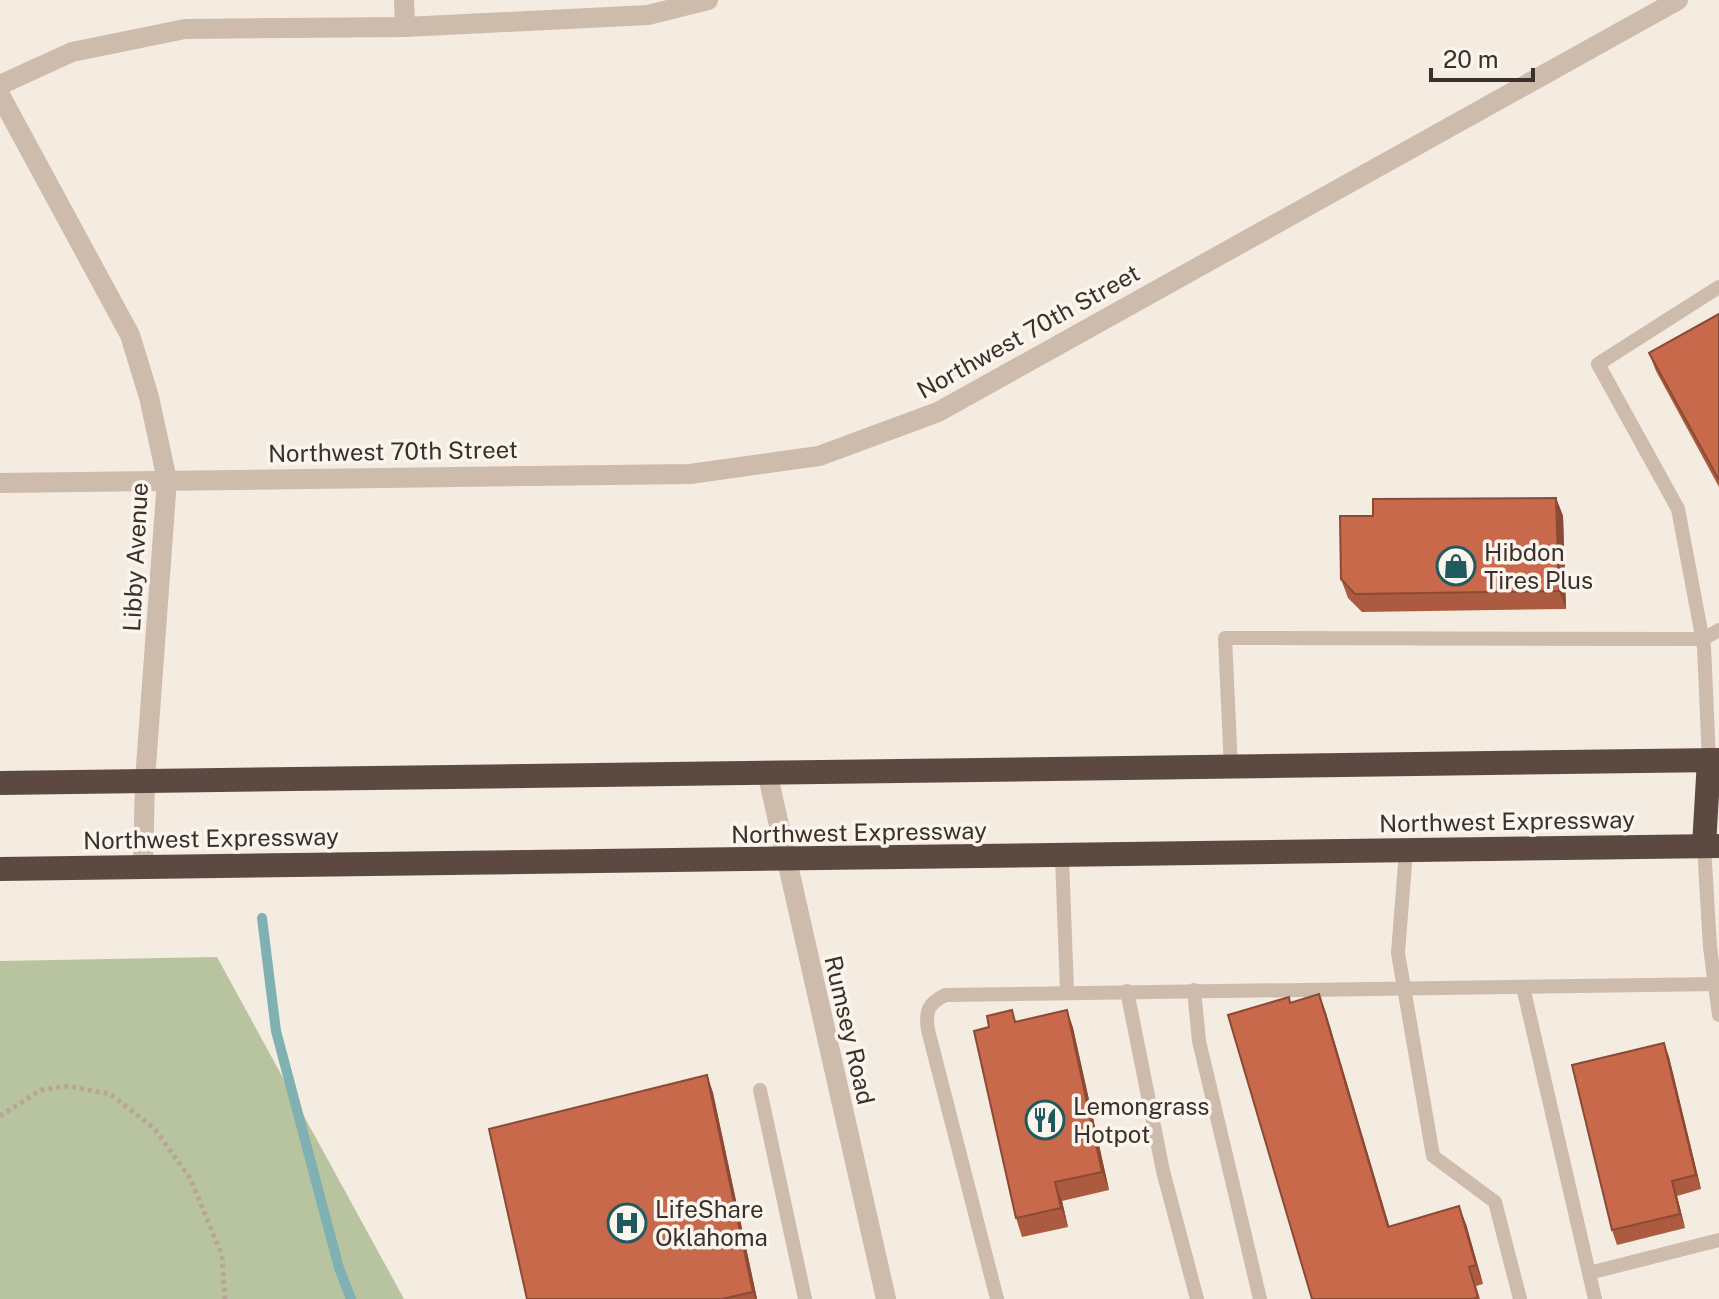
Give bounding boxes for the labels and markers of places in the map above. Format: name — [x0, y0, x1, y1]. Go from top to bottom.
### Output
place label: Hibdon Tires Plus — [1484, 538, 1593, 594]
shop icon: Hibdon Tires Plus — [1435, 545, 1477, 587]
place label: Lemongrass Hotpot — [1073, 1092, 1209, 1148]
restaurant icon: Lemongrass Hotpot — [1024, 1099, 1066, 1141]
place label: LifeShare Oklahoma — [655, 1195, 768, 1251]
hospital icon: LifeShare Oklahoma — [606, 1202, 648, 1244]

